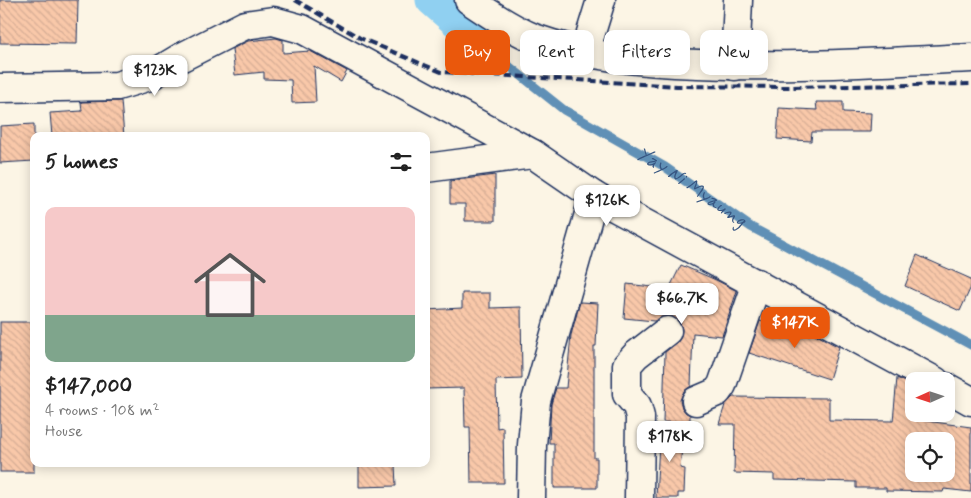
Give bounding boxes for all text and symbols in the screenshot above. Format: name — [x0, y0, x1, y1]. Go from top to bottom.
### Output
chip: Buy — [445, 30, 510, 75]
chip: Rent — [520, 30, 594, 75]
chip: Filters — [604, 30, 690, 75]
chip: New — [700, 30, 768, 75]
pin: $123K — [120, 54, 190, 97]
text: $123K — [134, 60, 176, 81]
water label: Yay Ni Myaung — [632, 141, 752, 233]
text: 5 homes — [45, 148, 118, 176]
icon: filters — [387, 148, 415, 176]
pin: $126K — [572, 184, 642, 227]
text: $126K — [585, 190, 629, 211]
icon: home — [185, 240, 275, 330]
pin: $66.7K — [641, 282, 723, 325]
text: $66.7K — [657, 288, 707, 309]
pin: $147K — [760, 306, 830, 349]
text: $147K — [772, 312, 818, 333]
text: $147,000 — [45, 372, 132, 400]
north arrow — [905, 372, 955, 422]
map controls — [905, 372, 955, 482]
text: 4 rooms · 108 m² — [45, 400, 160, 421]
pin: $178K — [635, 420, 705, 463]
text: House — [45, 421, 83, 442]
text: $178K — [648, 426, 692, 447]
button: locate — [905, 432, 955, 482]

